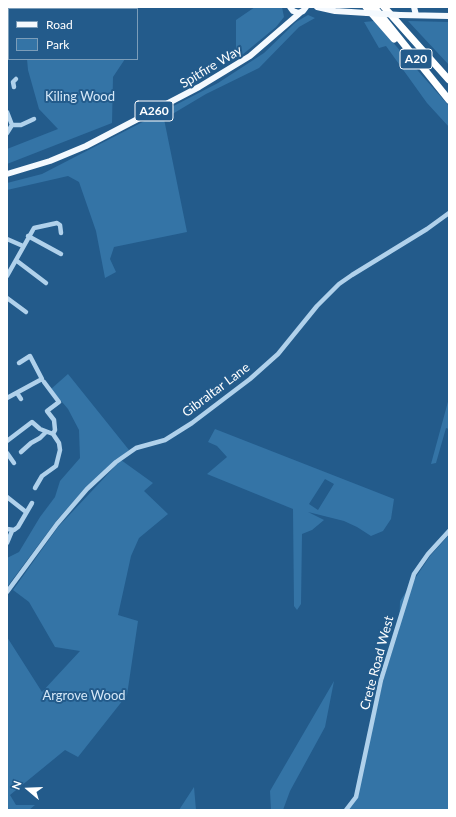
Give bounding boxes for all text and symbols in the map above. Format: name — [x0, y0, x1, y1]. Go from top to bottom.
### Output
legend — [8, 8, 138, 60]
text: Road — [46, 17, 73, 32]
text: Park — [46, 37, 69, 52]
street label: Spitfire Way — [177, 42, 245, 92]
road number: A20 — [400, 49, 432, 69]
park label: Kiling Wood — [45, 89, 115, 105]
road number: A260 — [135, 101, 173, 121]
street label: Gibraltar Lane — [179, 360, 253, 420]
street label: Crete Road West — [357, 614, 397, 712]
park label: Argrove Wood — [42, 688, 126, 704]
north arrow — [8, 769, 48, 809]
text: N — [9, 779, 24, 791]

